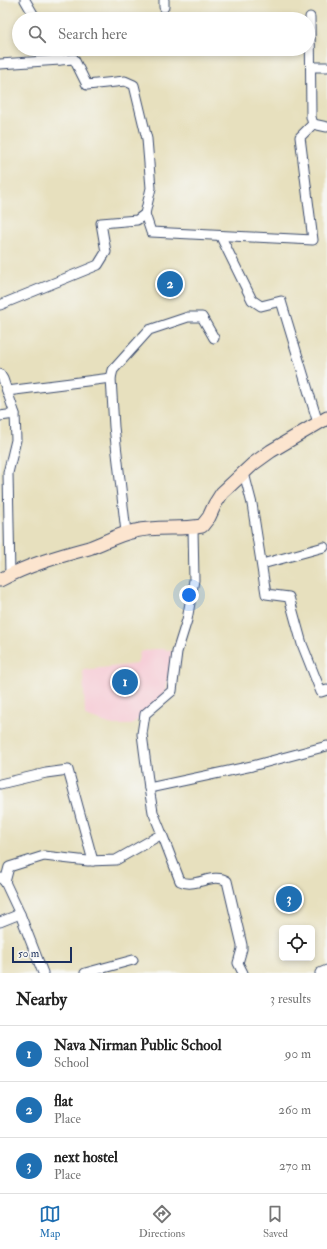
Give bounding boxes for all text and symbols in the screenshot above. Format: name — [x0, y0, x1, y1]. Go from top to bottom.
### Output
search box — [12, 12, 315, 56]
icon: search — [26, 23, 48, 45]
text: Search here — [58, 25, 127, 44]
pin: 2 — [157, 269, 183, 299]
your location — [179, 585, 199, 605]
pin: 1 — [112, 667, 138, 697]
pin: 3 — [276, 884, 302, 914]
map controls — [279, 925, 315, 961]
button: locate — [279, 925, 315, 961]
scale bar — [12, 945, 72, 964]
text: 50 m — [18, 947, 39, 960]
text: Nearby — [16, 989, 67, 1010]
text: 3 results — [270, 991, 311, 1007]
text: Nava Nirman Public School — [54, 1036, 222, 1055]
text: 1 — [27, 1046, 31, 1062]
text: 90 m — [285, 1046, 311, 1062]
text: School — [54, 1055, 89, 1071]
text: flat — [54, 1092, 73, 1111]
text: 2 — [26, 1102, 32, 1118]
text: 260 m — [278, 1102, 311, 1118]
text: Place — [54, 1111, 81, 1127]
text: next hostel — [54, 1148, 118, 1167]
text: 3 — [27, 1158, 32, 1174]
text: 270 m — [279, 1158, 311, 1174]
text: Place — [54, 1167, 81, 1183]
tab: Map — [39, 1203, 61, 1240]
tab: Directions — [139, 1203, 185, 1240]
tab: Saved — [263, 1203, 288, 1240]

